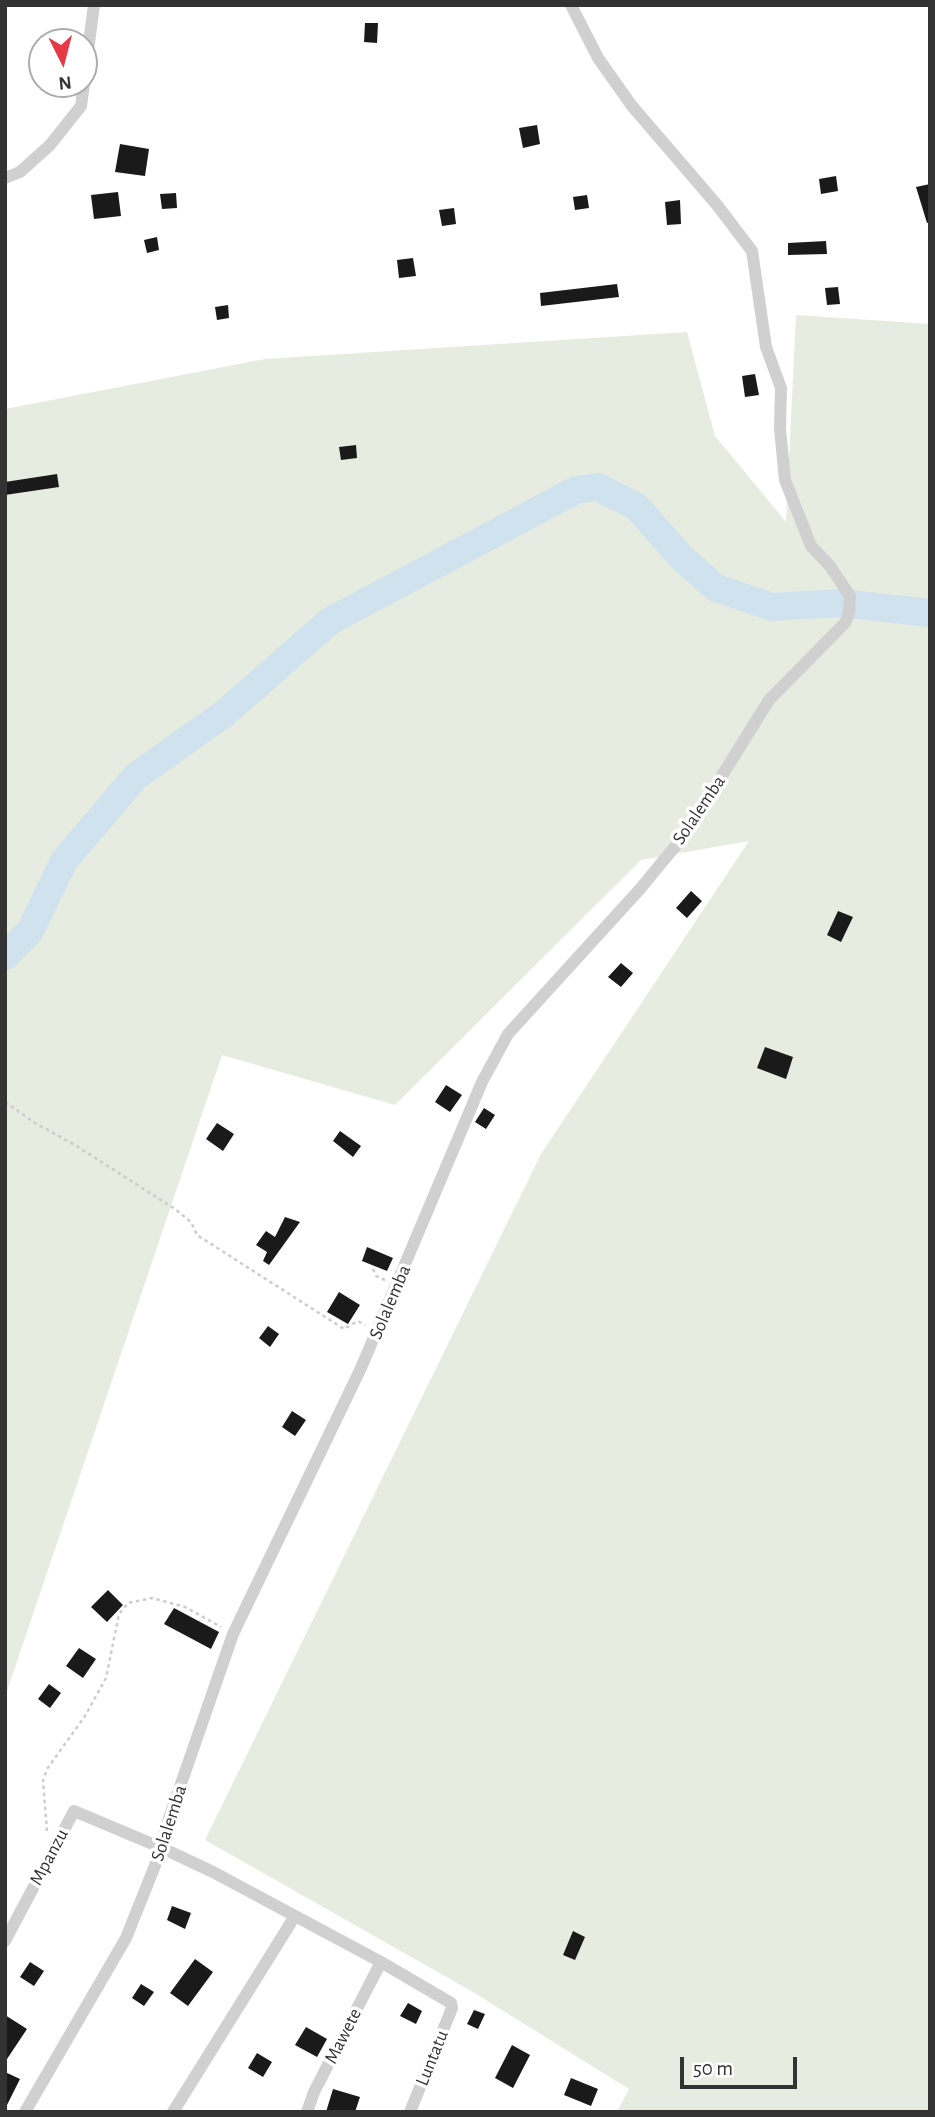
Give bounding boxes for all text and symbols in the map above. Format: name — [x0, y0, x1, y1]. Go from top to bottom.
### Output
north arrow — [28, 28, 98, 98]
text: N — [57, 72, 73, 93]
street label: Solalemba — [668, 771, 730, 849]
street label: Solalemba — [364, 1261, 416, 1343]
street label: Solalemba — [146, 1782, 192, 1864]
street label: Mpanzu — [25, 1825, 73, 1889]
street label: Mawete — [319, 2004, 367, 2068]
street label: Luntatu — [411, 2027, 453, 2089]
scale bar — [683, 2044, 800, 2088]
text: 50 m — [693, 2058, 733, 2079]

